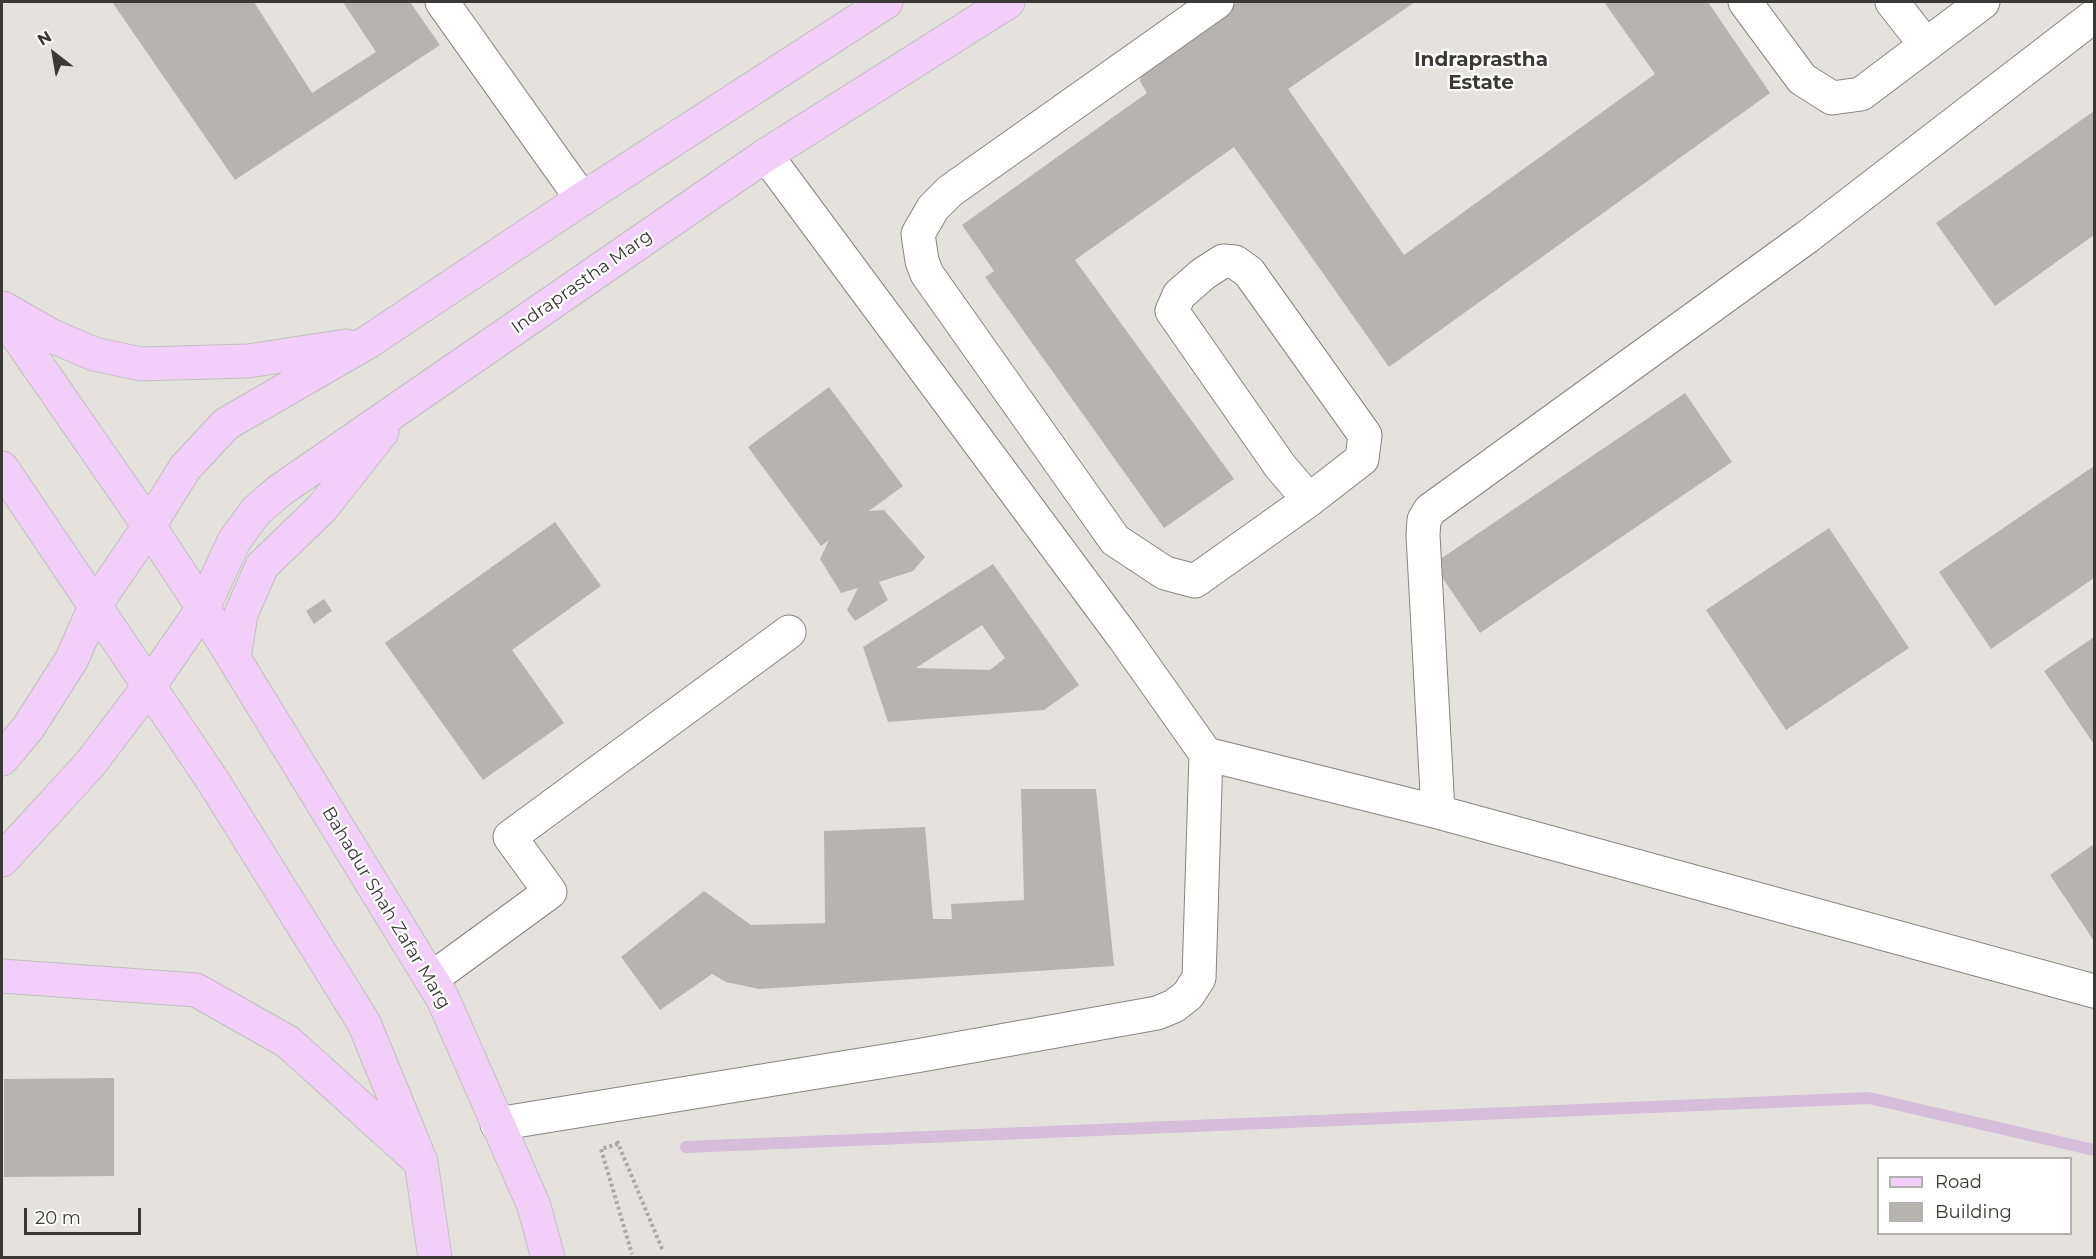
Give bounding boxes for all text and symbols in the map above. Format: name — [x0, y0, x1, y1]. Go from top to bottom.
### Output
north arrow — [24, 24, 84, 84]
text: N — [34, 27, 55, 50]
district label: Indraprastha Estate — [1414, 48, 1548, 95]
street label: Indraprastha Marg — [507, 225, 657, 339]
street label: Bahadur Shah Zafar Marg — [317, 803, 455, 1013]
legend — [1877, 1157, 2072, 1235]
text: Road — [1935, 1171, 1982, 1193]
scale bar — [27, 1196, 144, 1234]
text: Building — [1935, 1201, 2012, 1223]
text: 20 m — [35, 1207, 81, 1229]

